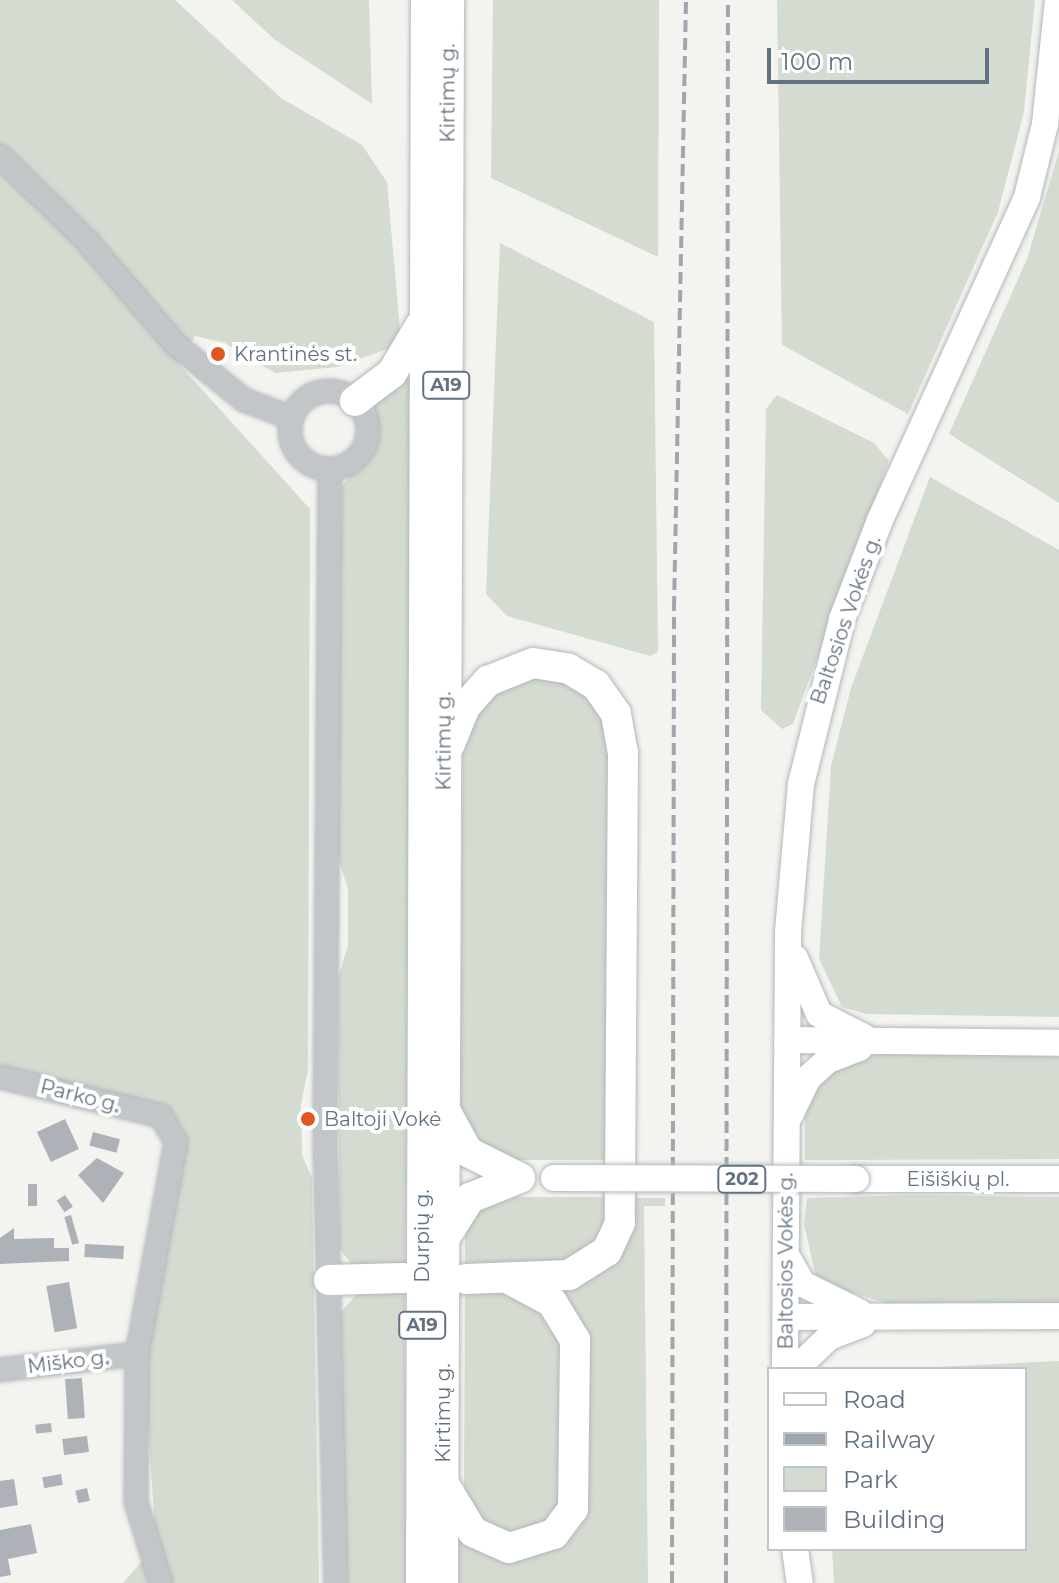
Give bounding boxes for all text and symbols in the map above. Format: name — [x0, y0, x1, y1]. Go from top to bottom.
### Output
scale bar — [771, 32, 993, 82]
street label: Kirtimų g. — [436, 43, 460, 143]
text: 100 m — [781, 47, 853, 76]
place label: Krantinės st. — [234, 342, 357, 366]
marker: Krantinės st. — [209, 345, 227, 363]
road number: A19 — [422, 371, 470, 399]
street label: Baltosios Vokės g. — [806, 532, 886, 708]
street label: Kirtimų g. — [432, 691, 456, 791]
street label: Parko g. — [38, 1075, 122, 1117]
place label: Baltoji Vokė — [324, 1107, 441, 1131]
marker: Baltoji Vokė — [299, 1110, 317, 1128]
road number: 202 — [716, 1165, 768, 1193]
street label: Eišiškių pl. — [907, 1167, 1009, 1191]
street label: Baltosios Vokės g. — [774, 1172, 798, 1350]
street label: Durpių g. — [410, 1189, 434, 1283]
road number: A19 — [398, 1311, 446, 1339]
street label: Miško g. — [26, 1345, 110, 1379]
street label: Kirtimų g. — [431, 1363, 455, 1463]
legend — [767, 1367, 1027, 1551]
text: Road — [843, 1385, 906, 1414]
text: Railway — [843, 1425, 935, 1454]
text: Park — [843, 1465, 898, 1494]
text: Building — [843, 1505, 946, 1534]

